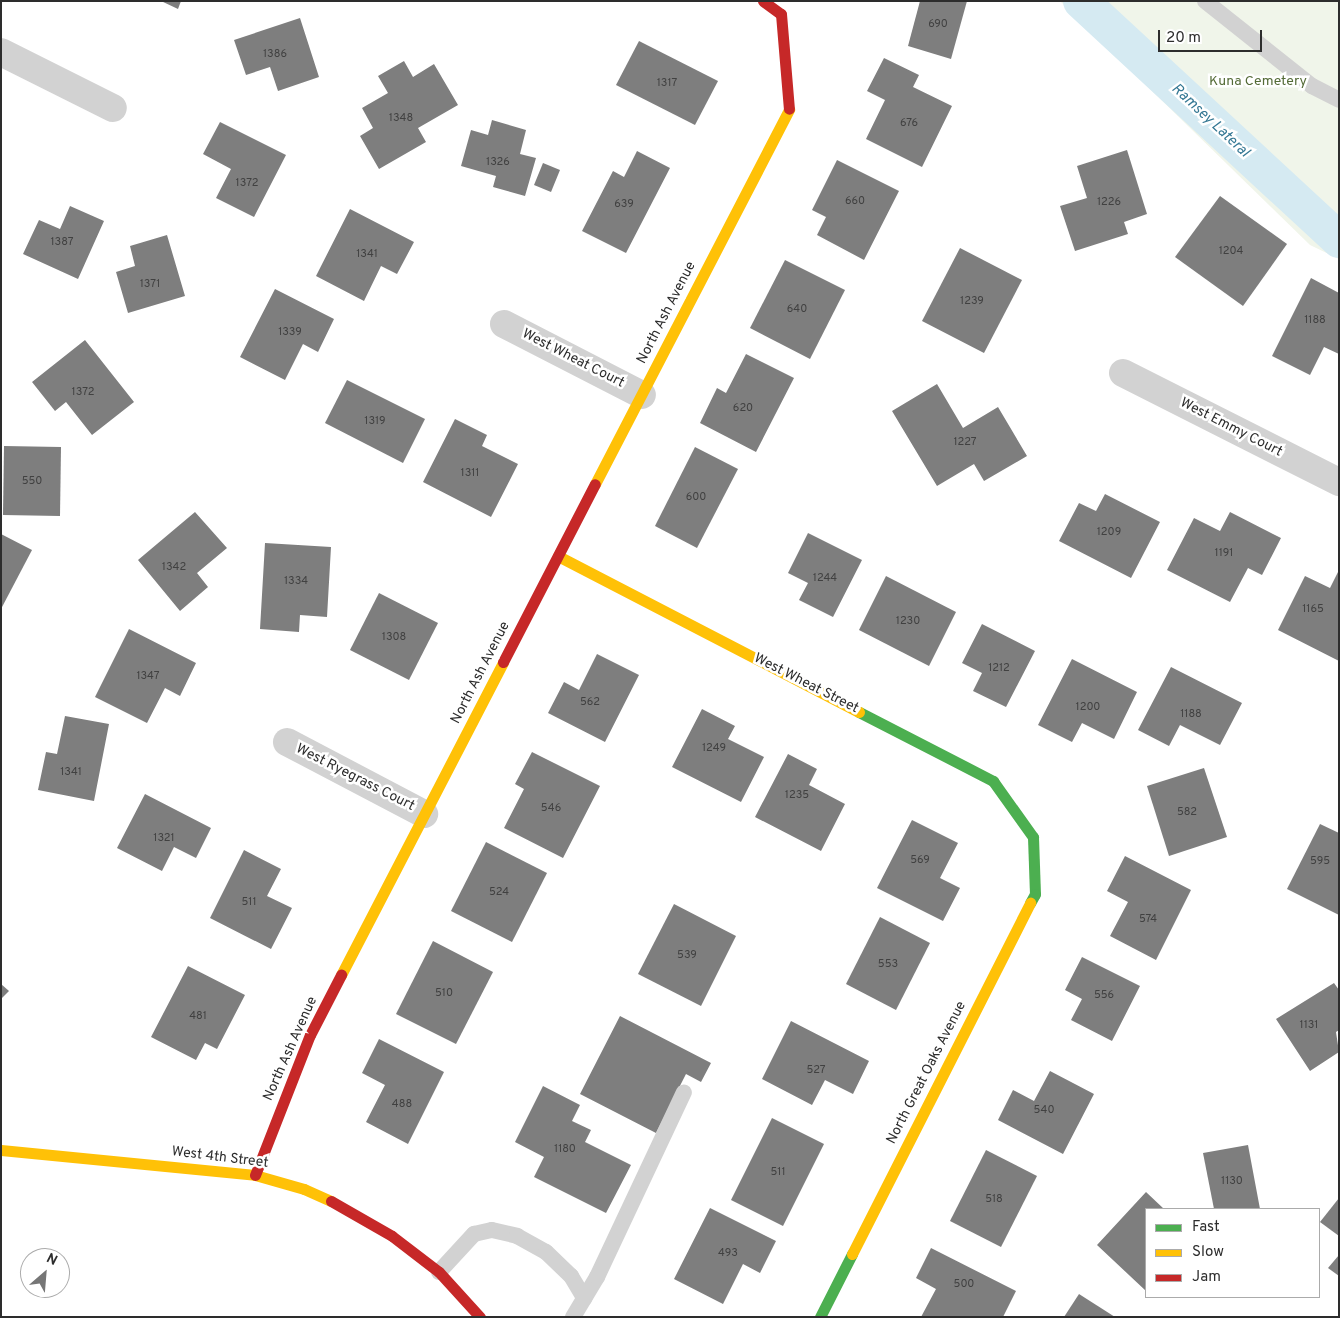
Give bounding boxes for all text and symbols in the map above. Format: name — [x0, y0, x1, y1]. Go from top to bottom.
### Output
house number: 690 — [928, 17, 948, 31]
scale bar — [1160, 20, 1264, 52]
text: 20 m — [1166, 29, 1201, 48]
house number: 1386 — [263, 47, 287, 61]
park label: Kuna Cemetery — [1209, 74, 1307, 90]
house number: 1317 — [657, 76, 677, 90]
water label: Ramsey Lateral — [1167, 80, 1253, 162]
house number: 1348 — [389, 111, 413, 125]
house number: 676 — [900, 116, 918, 130]
house number: 1326 — [486, 155, 510, 169]
house number: 1372 — [236, 176, 258, 190]
house number: 660 — [845, 194, 865, 208]
house number: 1226 — [1097, 195, 1121, 209]
house number: 639 — [614, 197, 634, 211]
house number: 1387 — [50, 235, 74, 249]
house number: 1204 — [1219, 244, 1243, 258]
house number: 1341 — [356, 247, 378, 261]
street label: North Ash Avenue — [634, 259, 700, 367]
house number: 1371 — [140, 277, 160, 291]
house number: 1239 — [960, 294, 984, 308]
house number: 640 — [787, 302, 807, 316]
house number: 1188 — [1304, 313, 1326, 327]
house number: 1339 — [278, 325, 302, 339]
street label: West Wheat Court — [519, 326, 627, 392]
house number: 1372 — [72, 385, 94, 399]
street label: West Emmy Court — [1177, 395, 1285, 461]
house number: 620 — [733, 401, 753, 415]
house number: 1319 — [364, 414, 386, 428]
house number: 1227 — [953, 435, 977, 449]
house number: 1311 — [461, 466, 479, 480]
house number: 550 — [22, 474, 42, 488]
house number: 600 — [686, 490, 706, 504]
house number: 1209 — [1097, 525, 1121, 539]
house number: 1191 — [1215, 546, 1233, 560]
house number: 1342 — [162, 560, 186, 574]
house number: 1244 — [813, 571, 837, 585]
house number: 1334 — [284, 574, 308, 588]
house number: 1165 — [1302, 602, 1324, 616]
house number: 1230 — [896, 614, 920, 628]
street label: North Ash Avenue — [448, 619, 514, 727]
house number: 1308 — [382, 630, 406, 644]
street label: West Wheat Street — [751, 650, 861, 718]
house number: 1212 — [988, 661, 1010, 675]
house number: 1347 — [136, 669, 160, 683]
house number: 562 — [580, 695, 600, 709]
house number: 1200 — [1076, 700, 1100, 714]
house number: 1188 — [1180, 707, 1202, 721]
street label: West Ryegrass Court — [293, 741, 417, 815]
house number: 1249 — [702, 741, 726, 755]
house number: 1341 — [60, 765, 82, 779]
house number: 1235 — [785, 788, 809, 802]
house number: 546 — [541, 801, 561, 815]
house number: 582 — [1177, 805, 1197, 819]
house number: 1321 — [153, 831, 175, 845]
house number: 569 — [910, 853, 930, 867]
house number: 595 — [1310, 854, 1330, 868]
house number: 524 — [489, 885, 509, 899]
house number: 511 — [241, 895, 257, 909]
house number: 574 — [1139, 912, 1157, 926]
house number: 539 — [677, 948, 697, 962]
house number: 553 — [878, 957, 898, 971]
house number: 510 — [435, 986, 453, 1000]
house number: 556 — [1094, 988, 1114, 1002]
street label: North Ash Avenue — [260, 994, 322, 1104]
street label: North Great Oaks Avenue — [884, 999, 970, 1147]
house number: 481 — [189, 1009, 207, 1023]
house number: 1131 — [1300, 1018, 1318, 1032]
house number: 527 — [806, 1063, 826, 1077]
house number: 488 — [392, 1097, 412, 1111]
house number: 540 — [1034, 1103, 1054, 1117]
house number: 1180 — [554, 1142, 576, 1156]
street label: West 4th Street — [171, 1144, 269, 1172]
house number: 511 — [770, 1165, 786, 1179]
house number: 1130 — [1221, 1174, 1243, 1188]
house number: 518 — [985, 1192, 1003, 1206]
legend — [1145, 1208, 1320, 1298]
text: Fast — [1192, 1218, 1220, 1237]
text: Slow — [1192, 1243, 1224, 1262]
house number: 493 — [718, 1246, 738, 1260]
north arrow — [20, 1248, 70, 1298]
text: N — [43, 1250, 60, 1270]
text: Jam — [1192, 1268, 1221, 1287]
house number: 500 — [954, 1277, 974, 1291]

